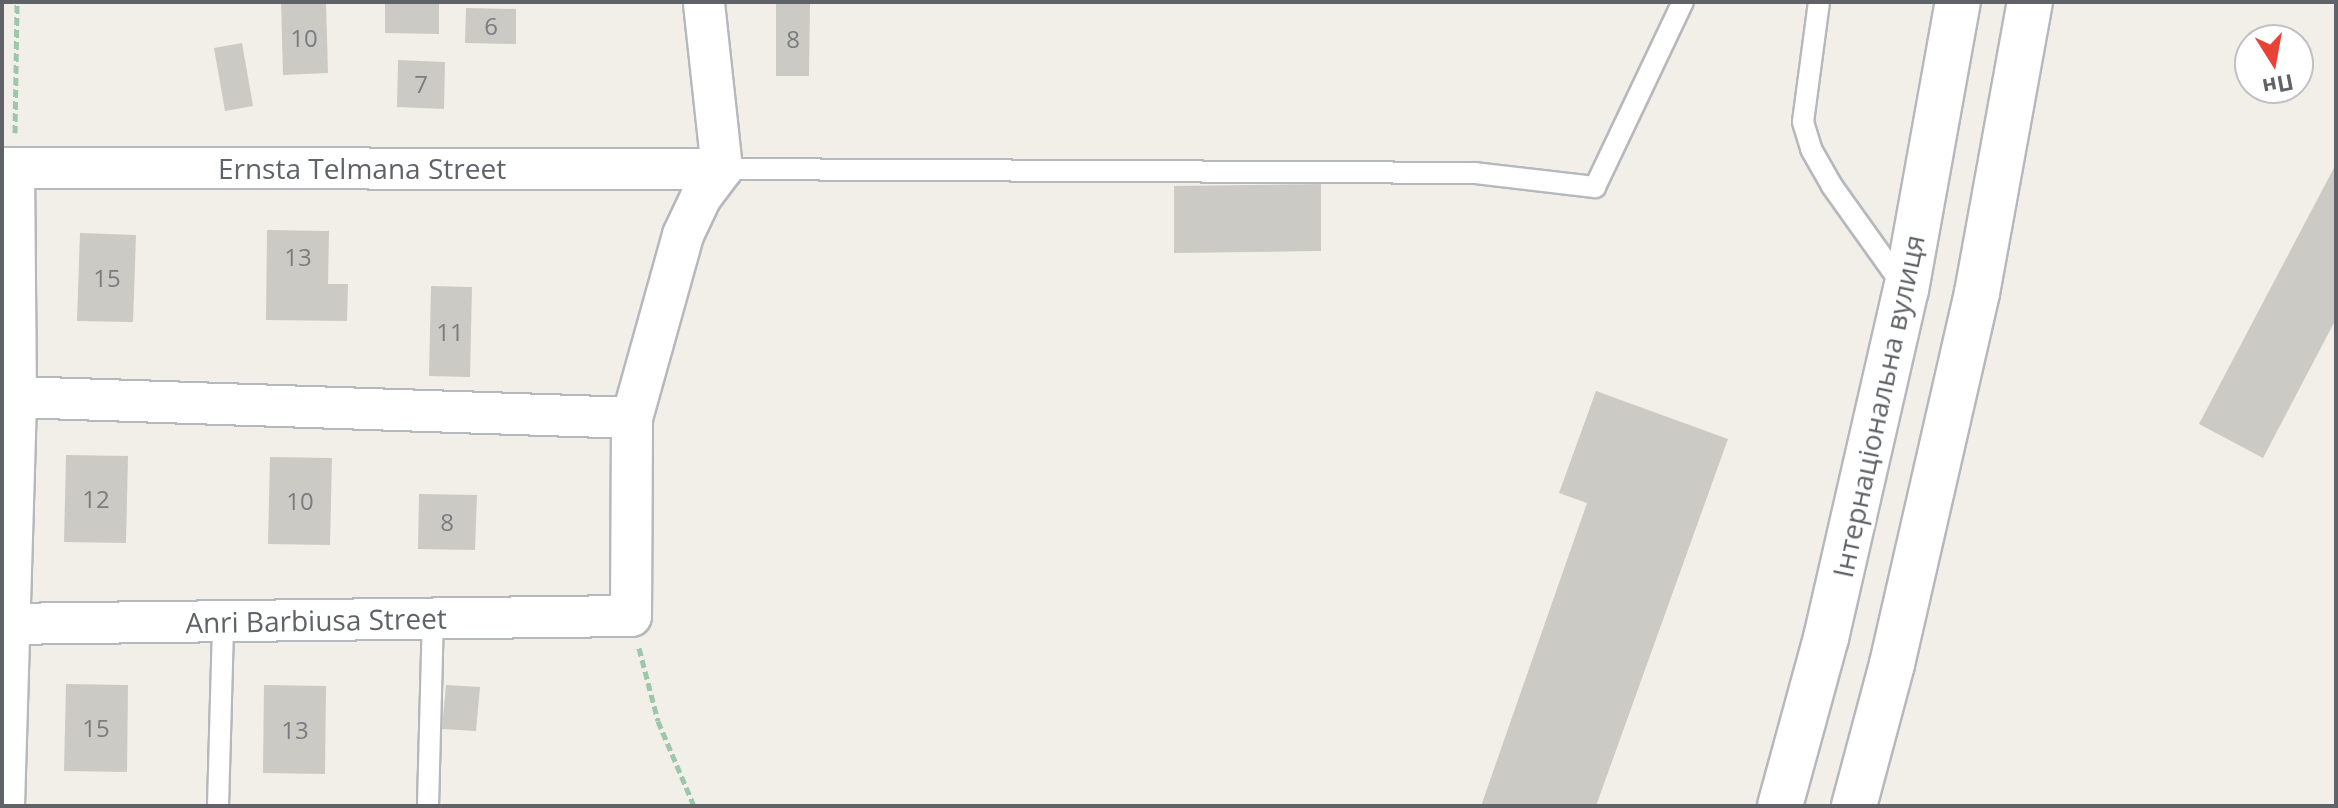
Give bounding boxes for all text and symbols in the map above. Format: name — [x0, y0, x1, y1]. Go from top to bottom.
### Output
house number: 6 — [484, 12, 498, 40]
house number: 10 — [290, 24, 318, 52]
north arrow — [2234, 24, 2314, 104]
house number: 8 — [786, 25, 800, 53]
text: Пн — [2260, 68, 2296, 103]
house number: 7 — [414, 70, 428, 98]
street label: Ernsta Telmana Street — [218, 151, 506, 185]
street label: Інтернаціональна вулиця — [1825, 232, 1931, 580]
house number: 13 — [284, 243, 312, 271]
house number: 15 — [93, 264, 121, 292]
house number: 11 — [436, 318, 464, 346]
house number: 12 — [82, 485, 110, 513]
house number: 10 — [286, 487, 314, 515]
house number: 8 — [440, 508, 454, 536]
street label: Anri Barbiusa Street — [185, 601, 447, 639]
house number: 15 — [82, 714, 110, 742]
house number: 13 — [281, 716, 309, 744]

